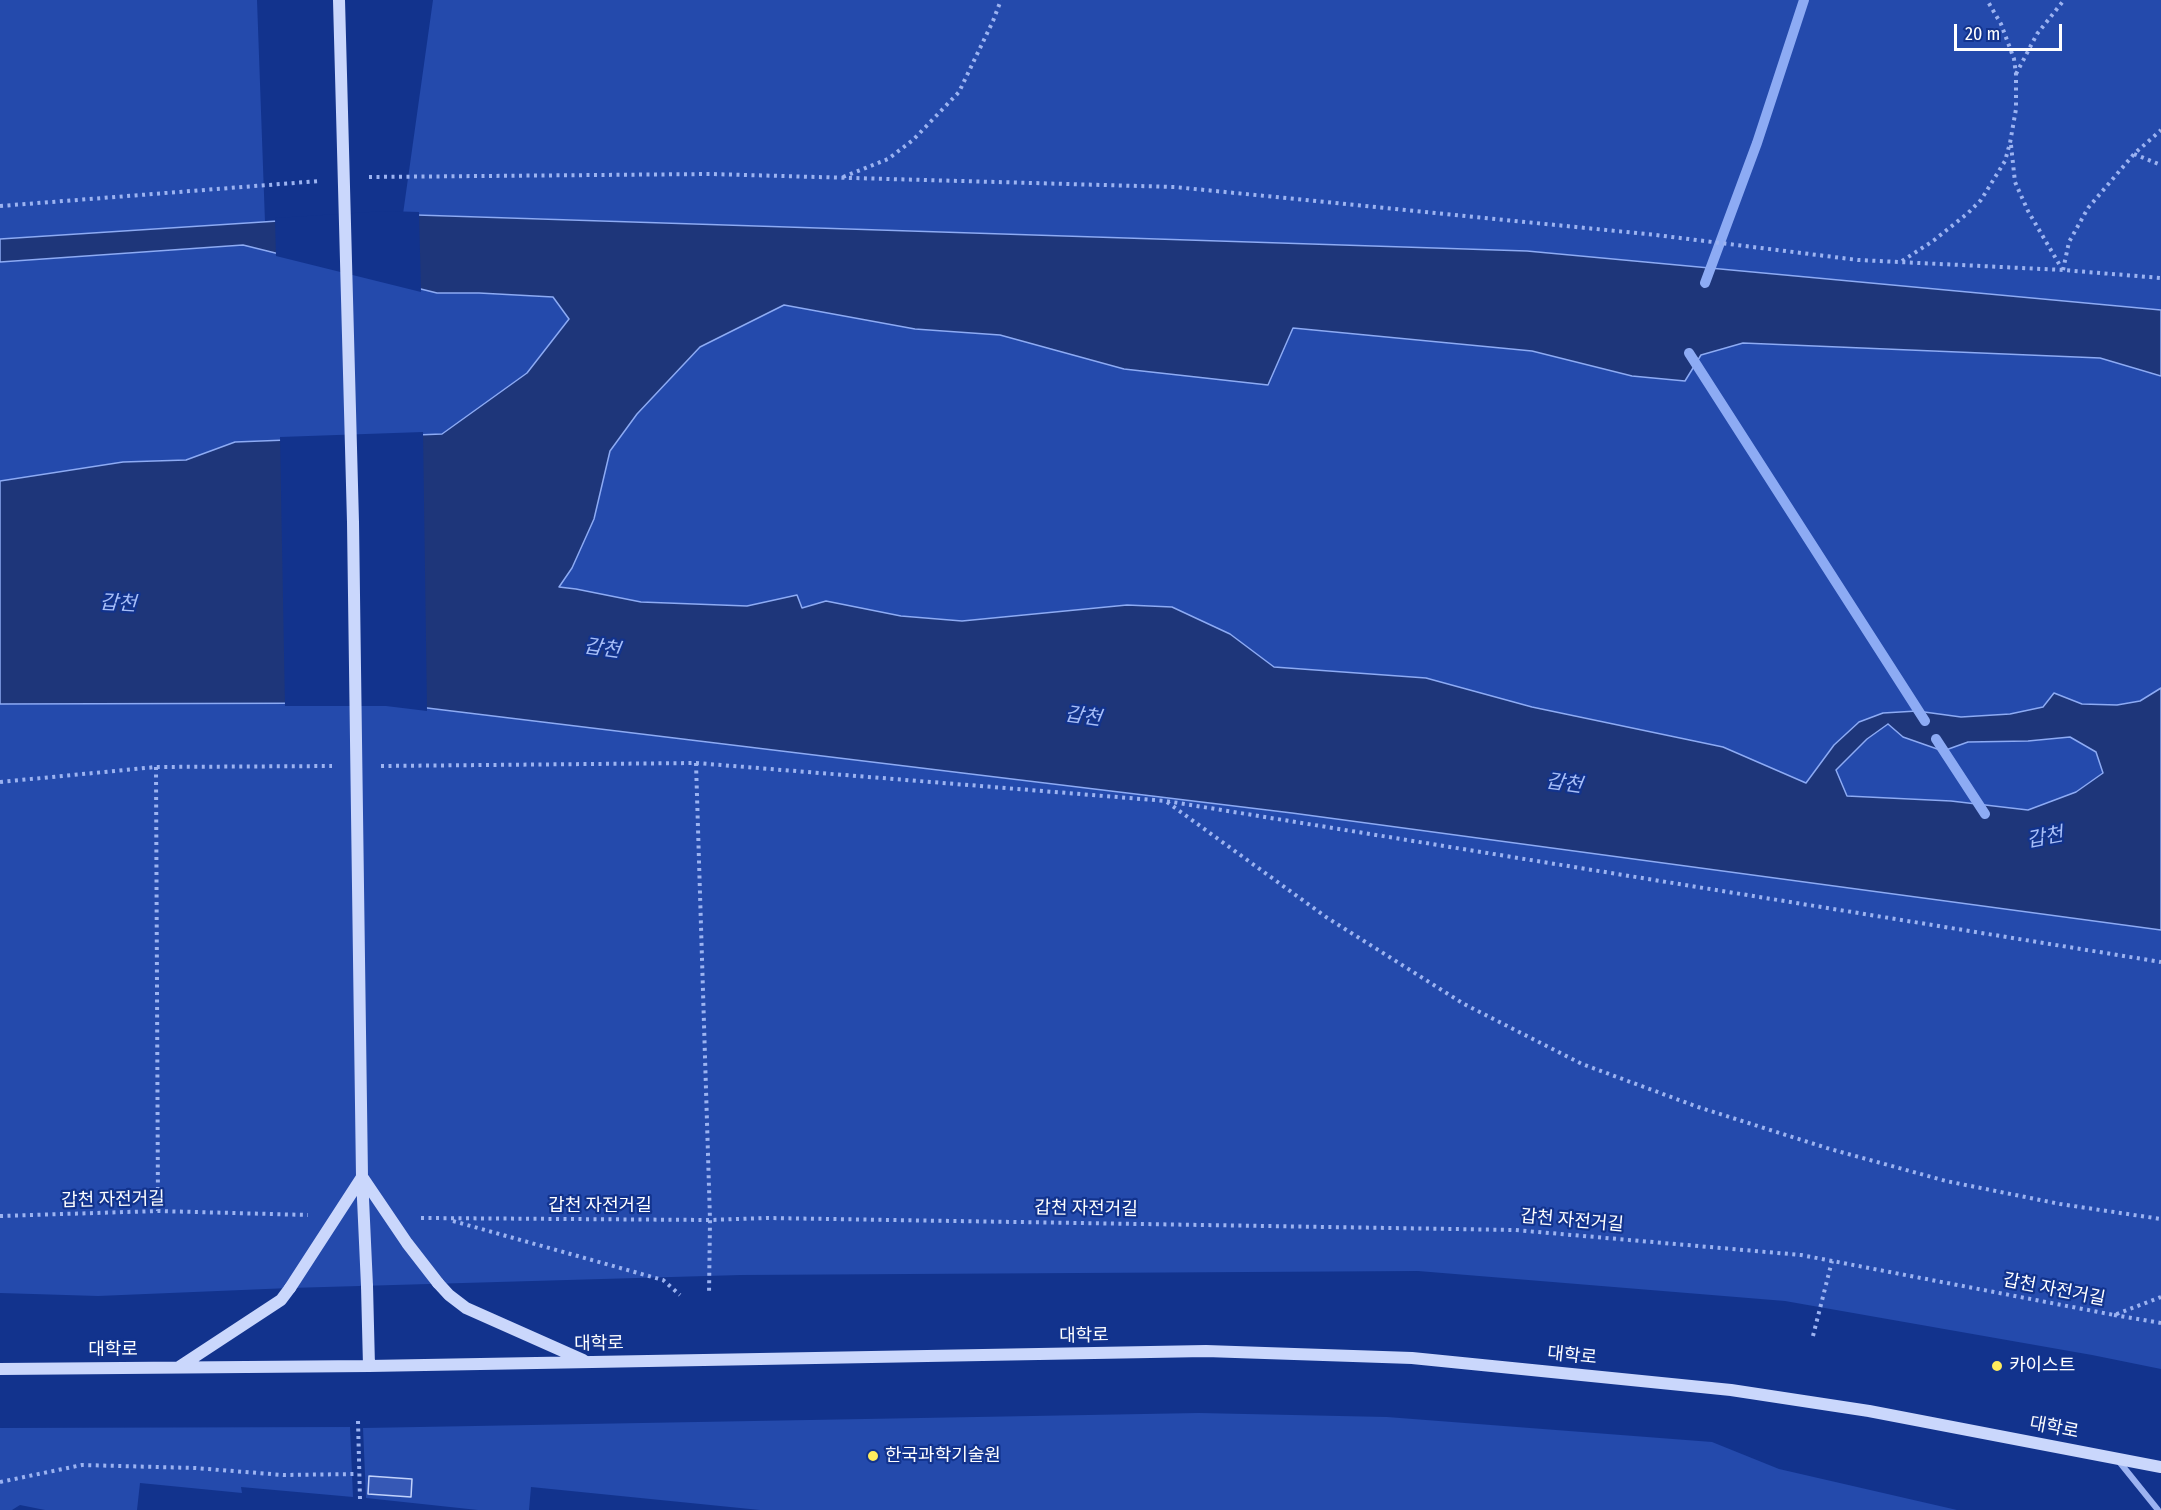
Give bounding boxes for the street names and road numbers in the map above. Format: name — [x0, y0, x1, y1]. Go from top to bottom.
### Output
street label: 갑천 자전거길 — [61, 1188, 165, 1212]
street label: 갑천 자전거길 — [548, 1195, 652, 1217]
street label: 갑천 자전거길 — [1034, 1197, 1138, 1221]
street label: 갑천 자전거길 — [1519, 1206, 1625, 1236]
street label: 갑천 자전거길 — [2001, 1270, 2107, 1310]
street label: 대학로 — [1059, 1325, 1109, 1347]
street label: 대학로 — [574, 1333, 624, 1355]
street label: 대학로 — [88, 1339, 138, 1361]
street label: 대학로 — [1546, 1343, 1598, 1369]
street label: 대학로 — [2028, 1413, 2080, 1443]

